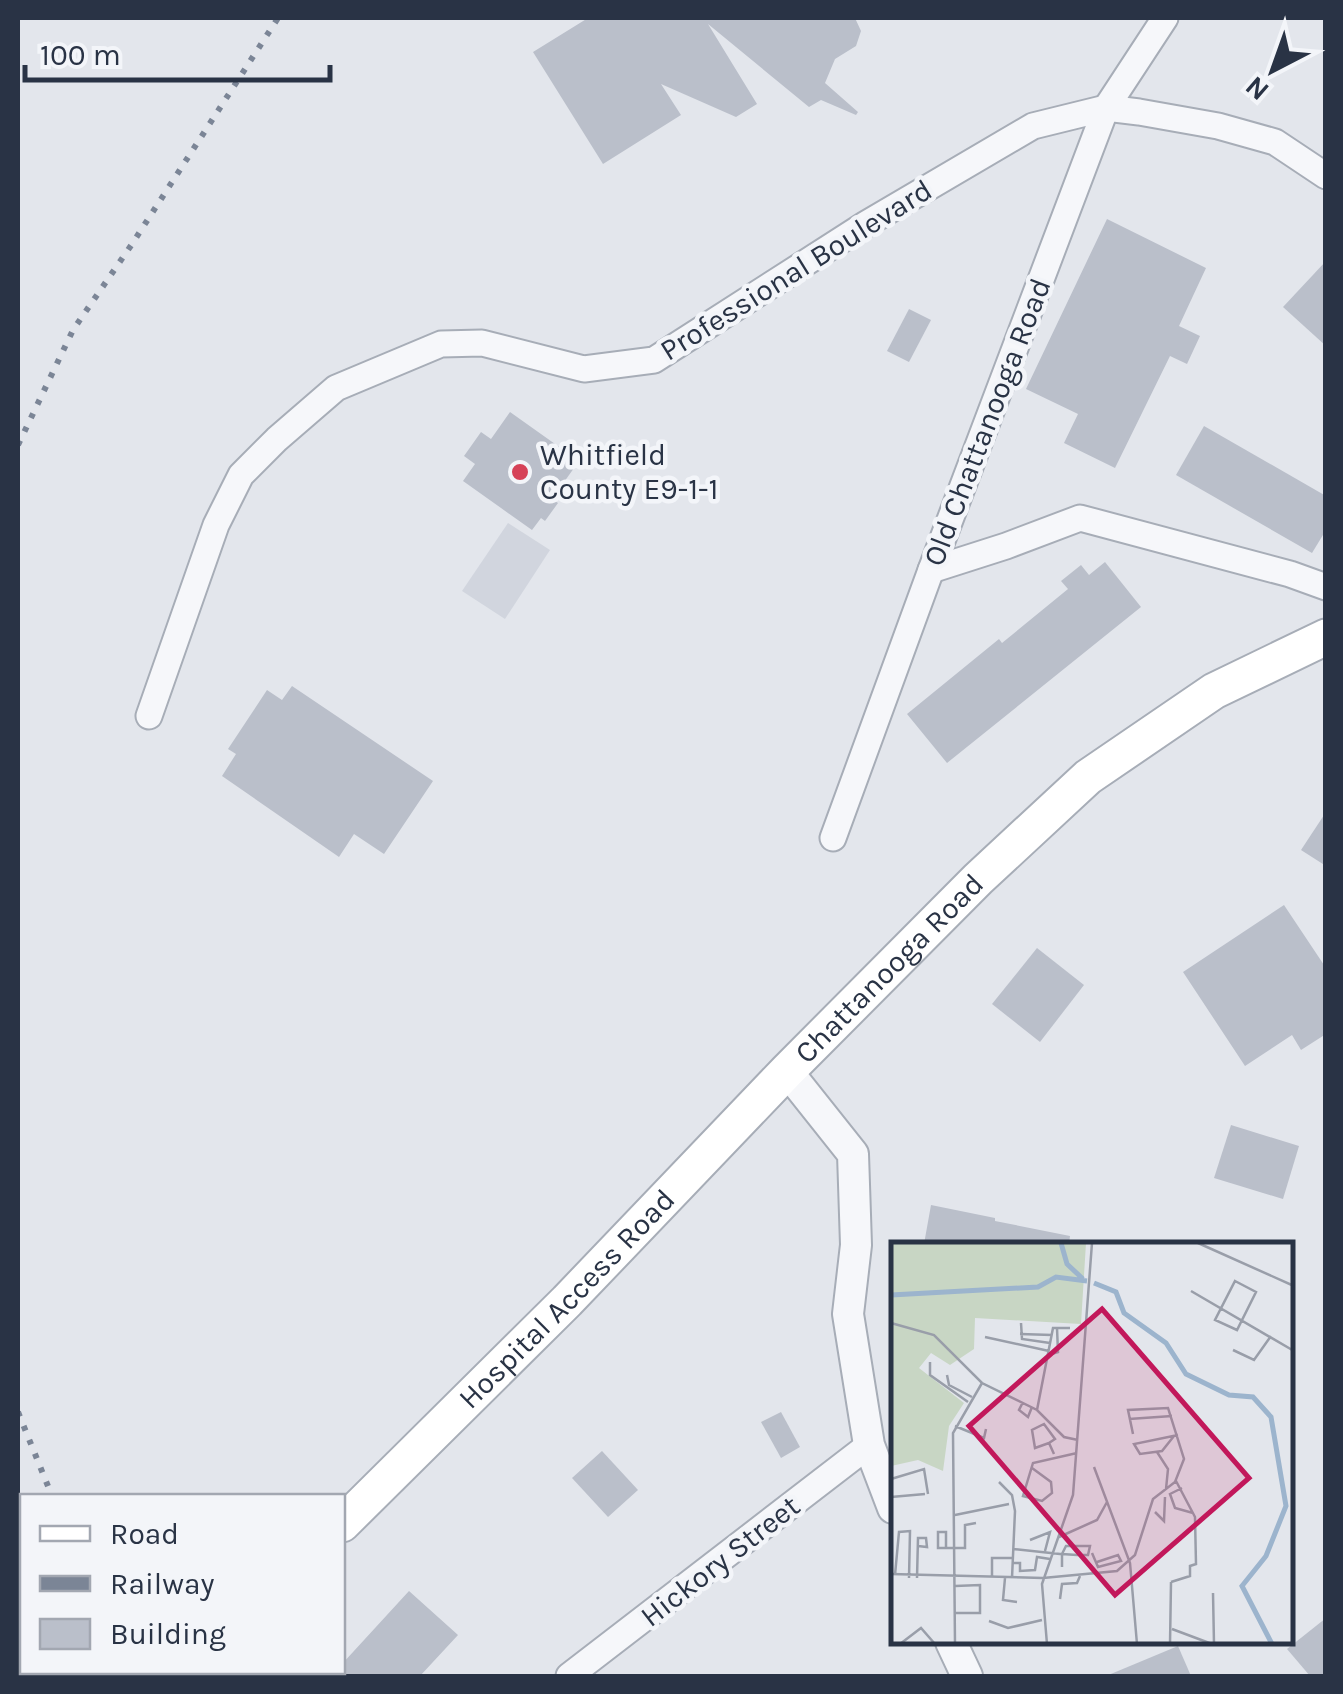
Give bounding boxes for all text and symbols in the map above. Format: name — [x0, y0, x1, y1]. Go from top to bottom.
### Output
scale bar — [25, 20, 330, 82]
north arrow — [1223, 20, 1323, 120]
text: 100 m — [40, 37, 121, 73]
text: N — [1239, 69, 1275, 108]
street label: Professional Boulevard — [653, 172, 939, 368]
street label: Old Chattanooga Road — [915, 273, 1059, 571]
place label: Whitfield County E9-1-1 — [540, 437, 718, 507]
marker: Whitfield County E9-1-1 — [509, 461, 531, 483]
street label: Chattanooga Road — [787, 866, 991, 1071]
street label: Hospital Access Road — [451, 1182, 682, 1416]
inset map — [891, 1242, 1293, 1644]
street label: Hickory Street — [633, 1488, 807, 1634]
legend — [20, 1494, 345, 1674]
text: Road — [110, 1516, 179, 1552]
text: Railway — [110, 1566, 214, 1602]
text: Building — [110, 1616, 226, 1652]

